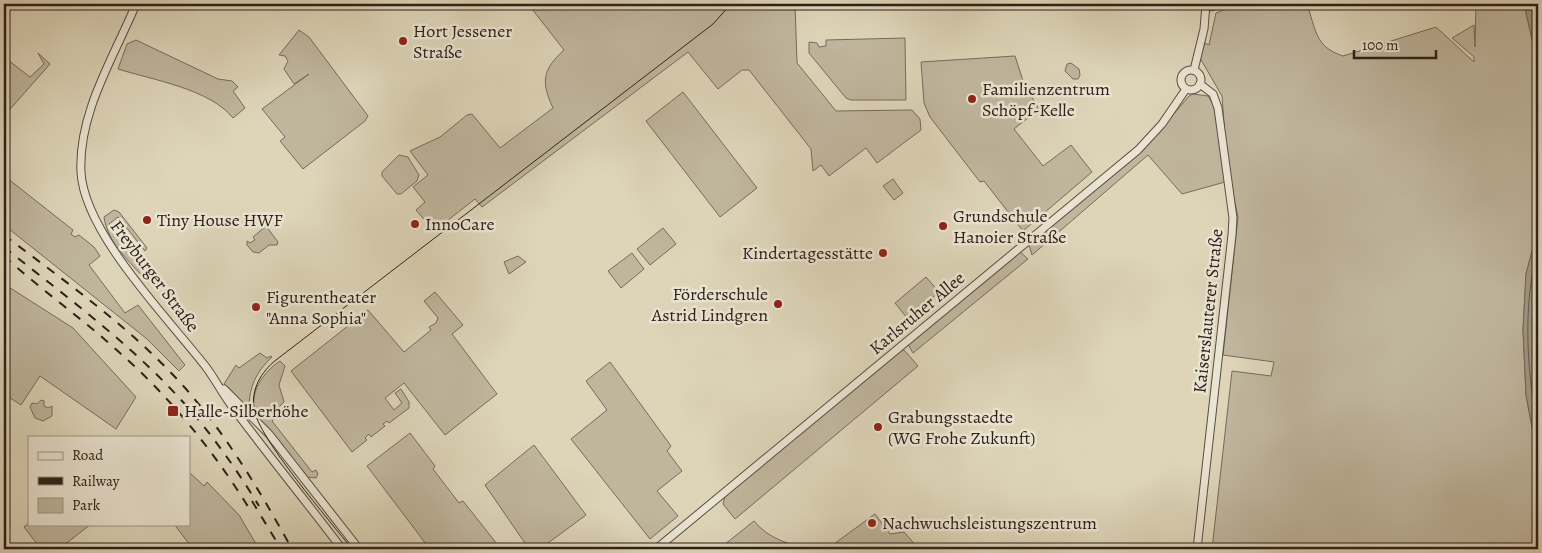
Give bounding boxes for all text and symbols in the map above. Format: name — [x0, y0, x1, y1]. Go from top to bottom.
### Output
place label: Hort Jessener Straße — [413, 19, 512, 64]
scale bar — [1354, 28, 1437, 60]
marker: Hort Jessener Straße — [397, 35, 409, 47]
text: 100 m — [1362, 35, 1399, 55]
place label: Familienzentrum Schöpf-Kelle — [982, 77, 1110, 122]
marker: Familienzentrum Schöpf-Kelle — [966, 93, 978, 105]
place label: Grundschule Hanoier Straße — [953, 204, 1066, 249]
place label: Tiny House HWF — [157, 208, 283, 232]
place label: InnoCare — [425, 212, 494, 236]
marker: Tiny House HWF — [141, 214, 153, 226]
street label: Freyburger Straße — [105, 215, 205, 337]
marker: InnoCare — [409, 218, 421, 230]
marker: Grundschule Hanoier Straße — [937, 220, 949, 232]
street label: Kaiserslauterer Straße — [1187, 228, 1229, 394]
place label: Kindertagesstätte — [742, 241, 873, 265]
marker: Kindertagesstätte — [877, 247, 889, 259]
street label: Karlsruher Allee — [864, 266, 970, 360]
place label: Förderschule Astrid Lindgren — [651, 282, 768, 327]
place label: Figurentheater "Anna Sophia" — [266, 285, 376, 330]
marker: Förderschule Astrid Lindgren — [772, 298, 784, 310]
marker: Figurentheater "Anna Sophia" — [250, 301, 262, 313]
place label: Halle-Silberhöhe — [184, 399, 308, 423]
marker: Halle-Silberhöhe — [166, 404, 180, 418]
place label: Grabungsstaedte (WG Frohe Zukunft) — [888, 405, 1036, 450]
marker: Grabungsstaedte (WG Frohe Zukunft) — [872, 421, 884, 433]
legend — [28, 436, 190, 526]
text: Road — [72, 445, 104, 465]
text: Railway — [72, 471, 120, 491]
text: Park — [72, 495, 101, 515]
place label: Nachwuchsleistungszentrum — [882, 511, 1097, 535]
marker: Nachwuchsleistungszentrum — [866, 517, 878, 529]

